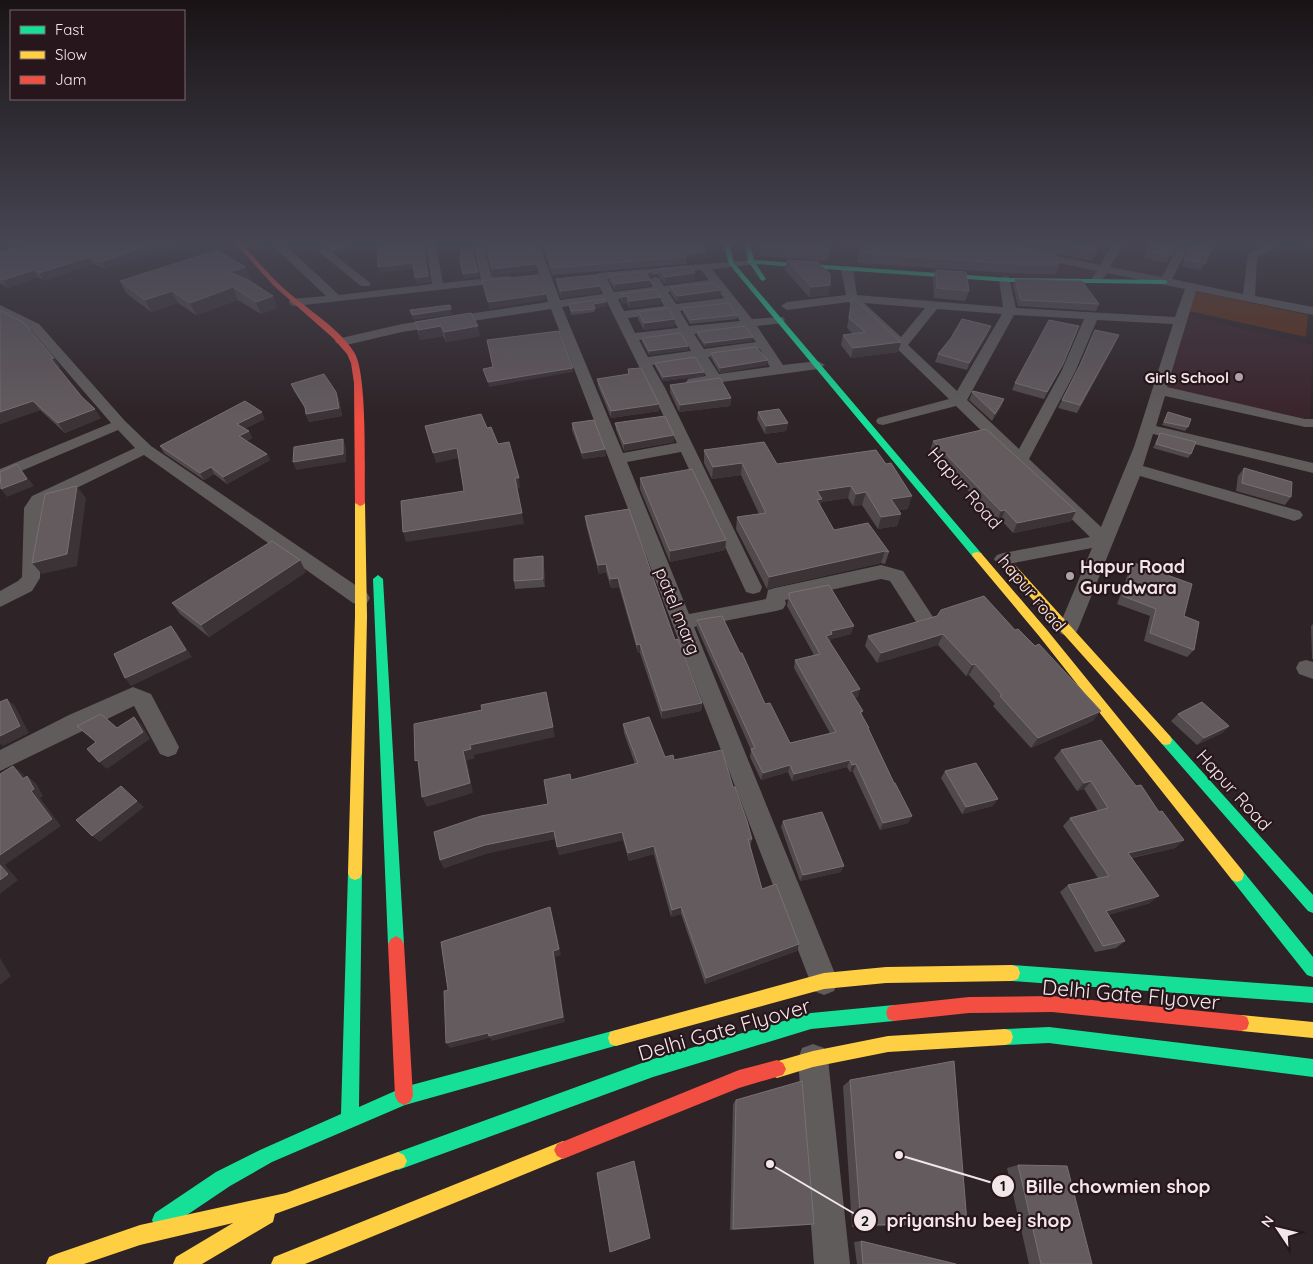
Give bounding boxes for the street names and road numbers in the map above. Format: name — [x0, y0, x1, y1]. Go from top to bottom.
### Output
street label: Hapur Road — [923, 442, 1007, 534]
street label: hapur road — [993, 550, 1071, 636]
street label: patel marg — [650, 564, 706, 658]
street label: Hapur Road — [1191, 745, 1277, 835]
street label: Delhi Gate Flyover — [1041, 973, 1221, 1015]
street label: Delhi Gate Flyover — [635, 992, 813, 1066]

